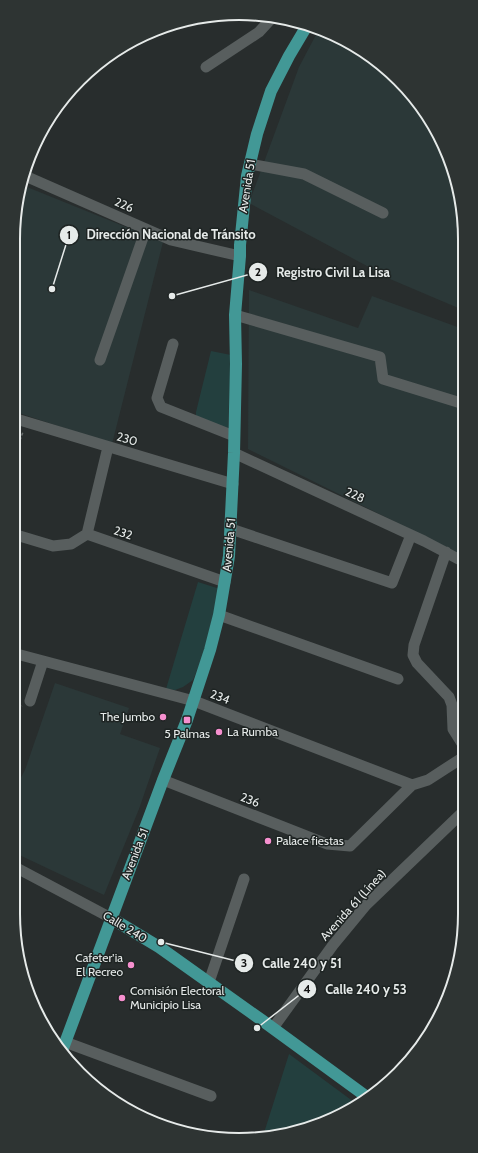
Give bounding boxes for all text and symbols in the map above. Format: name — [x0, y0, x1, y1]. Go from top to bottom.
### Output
street label: Avenida 51 — [235, 158, 258, 214]
street label: 226 — [112, 194, 136, 215]
callout: Dirección Nacional de Tránsito — [59, 222, 264, 247]
text: Dirección Nacional de Tránsito — [86, 226, 256, 242]
text: 1 — [67, 227, 71, 242]
callout: Registro Civil La Lisa — [248, 260, 398, 285]
text: 2 — [255, 264, 261, 279]
text: Registro Civil La Lisa — [276, 264, 390, 280]
street label: 230 — [115, 428, 139, 449]
street label: 228 — [343, 484, 367, 506]
street label: Avenida 51 — [219, 518, 238, 572]
street label: 232 — [112, 522, 135, 543]
street label: 234 — [208, 686, 232, 707]
place label: The Jumbo — [100, 709, 155, 724]
marker: The Jumbo — [158, 712, 168, 722]
marker: 5 Palmas — [182, 715, 192, 725]
place label: La Rumba — [227, 724, 278, 739]
place label: 5 Palmas — [164, 726, 210, 741]
marker: La Rumba — [214, 727, 224, 737]
street label: 236 — [238, 789, 262, 810]
street label: Avenida 51 — [118, 826, 151, 882]
place label: Palace fiestas — [276, 833, 344, 848]
marker: Palace fiestas — [263, 836, 273, 846]
street label: Avenida 61 (Línea) — [317, 866, 389, 944]
street label: Calle 240 — [100, 907, 150, 946]
place label: Cafeter'ia El Recreo — [75, 950, 123, 979]
callout: Calle 240 y 51 — [234, 951, 350, 976]
text: 3 — [241, 955, 247, 970]
text: Calle 240 y 51 — [262, 955, 342, 971]
marker: Cafeter'ia El Recreo — [126, 960, 136, 970]
callout: Calle 240 y 53 — [297, 977, 415, 1002]
text: 4 — [303, 981, 311, 996]
text: Calle 240 y 53 — [325, 981, 407, 997]
place label: Comisión Electoral Municipio Lisa — [130, 983, 224, 1012]
marker: Comisión Electoral Municipio Lisa — [117, 993, 127, 1003]

